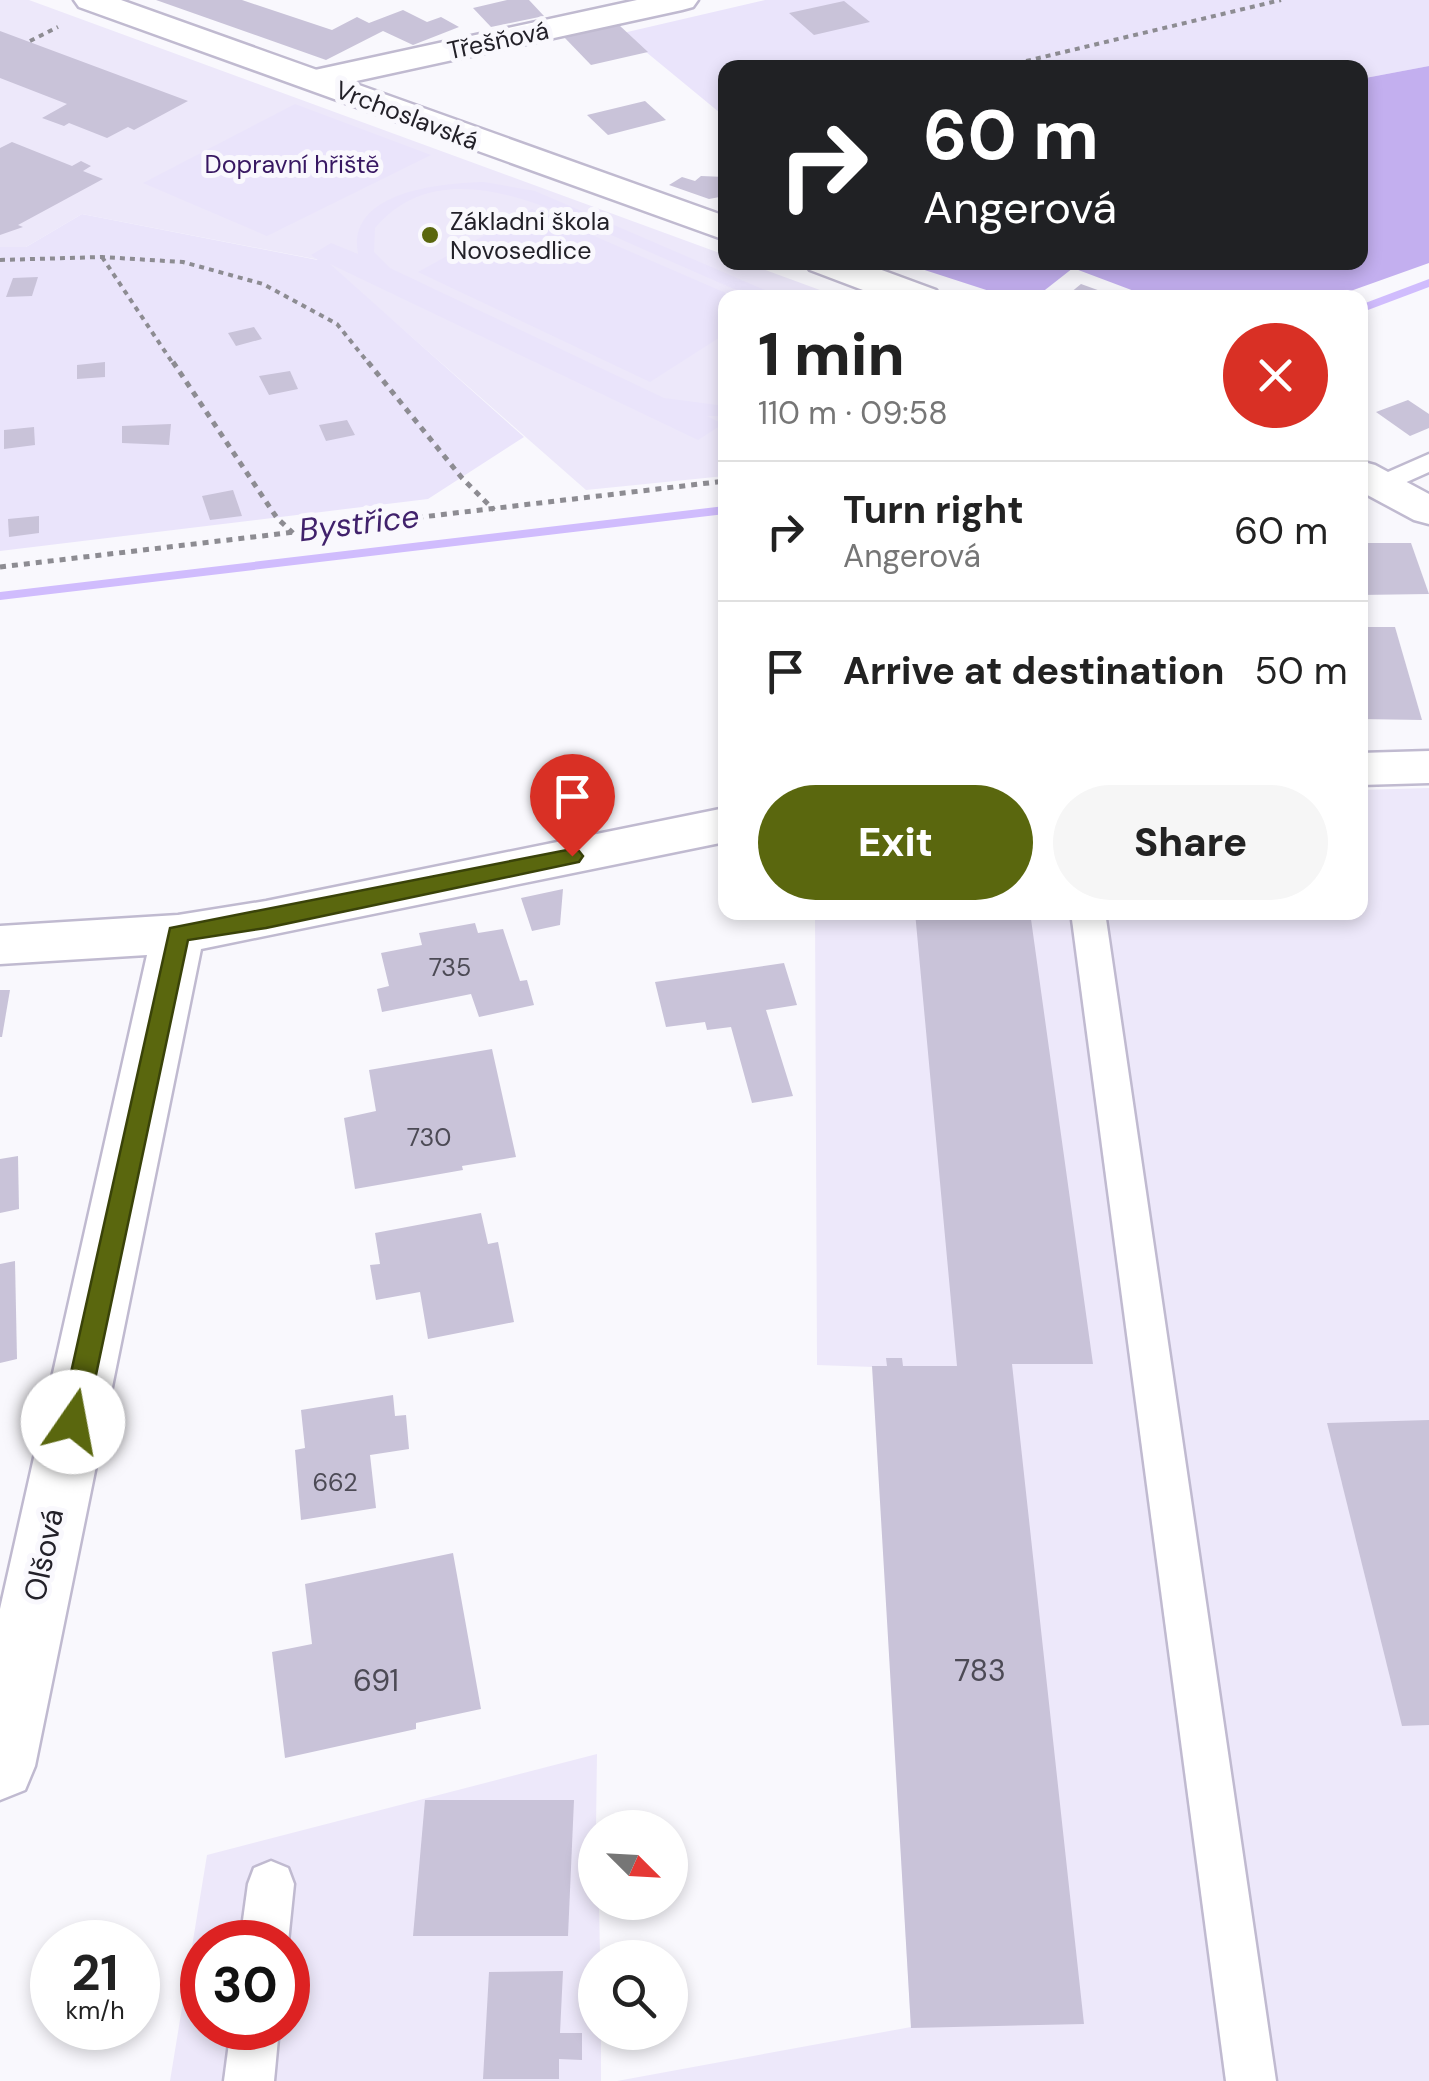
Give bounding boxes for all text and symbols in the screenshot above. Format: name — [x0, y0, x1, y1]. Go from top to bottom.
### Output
street label: Třešňová — [444, 14, 552, 67]
street label: Vrchoslavská — [331, 73, 483, 158]
text: 60 m — [923, 90, 1099, 181]
icon: right — [758, 100, 888, 230]
park label: Dopravní hřiště — [204, 148, 380, 181]
text: Angerová — [923, 178, 1117, 237]
place label: Základni škola Novosedlice — [450, 205, 610, 267]
marker: Základni škola Novosedlice — [419, 224, 441, 246]
text: 1 min — [758, 315, 905, 394]
button: close — [1223, 323, 1328, 428]
text: 110 m · 09:58 — [758, 392, 948, 434]
text: Turn right — [843, 485, 1024, 535]
water label: Bystřice — [296, 495, 422, 551]
icon: right — [758, 504, 813, 559]
text: 60 m — [1234, 506, 1328, 556]
text: Angerová — [843, 535, 981, 577]
icon: arrive — [758, 644, 813, 699]
text: Arrive at destination — [843, 646, 1225, 696]
text: 50 m — [1255, 646, 1348, 696]
pin — [530, 754, 615, 857]
icon: arrive — [545, 769, 600, 824]
button: Exit — [758, 785, 1033, 900]
button: Share — [1053, 785, 1328, 900]
house number: 735 — [429, 951, 471, 984]
house number: 730 — [407, 1121, 451, 1154]
position arrow — [21, 1370, 125, 1474]
house number: 662 — [312, 1466, 358, 1499]
street label: Olšová — [15, 1505, 72, 1605]
house number: 783 — [954, 1651, 1006, 1690]
house number: 691 — [353, 1661, 399, 1700]
north arrow — [578, 1810, 688, 1920]
map controls — [578, 1810, 688, 2050]
speed limit sign: 30 — [180, 1920, 310, 2050]
text: 21 — [71, 1940, 119, 2006]
button: search — [578, 1940, 688, 2050]
text: km/h — [65, 1994, 125, 2027]

